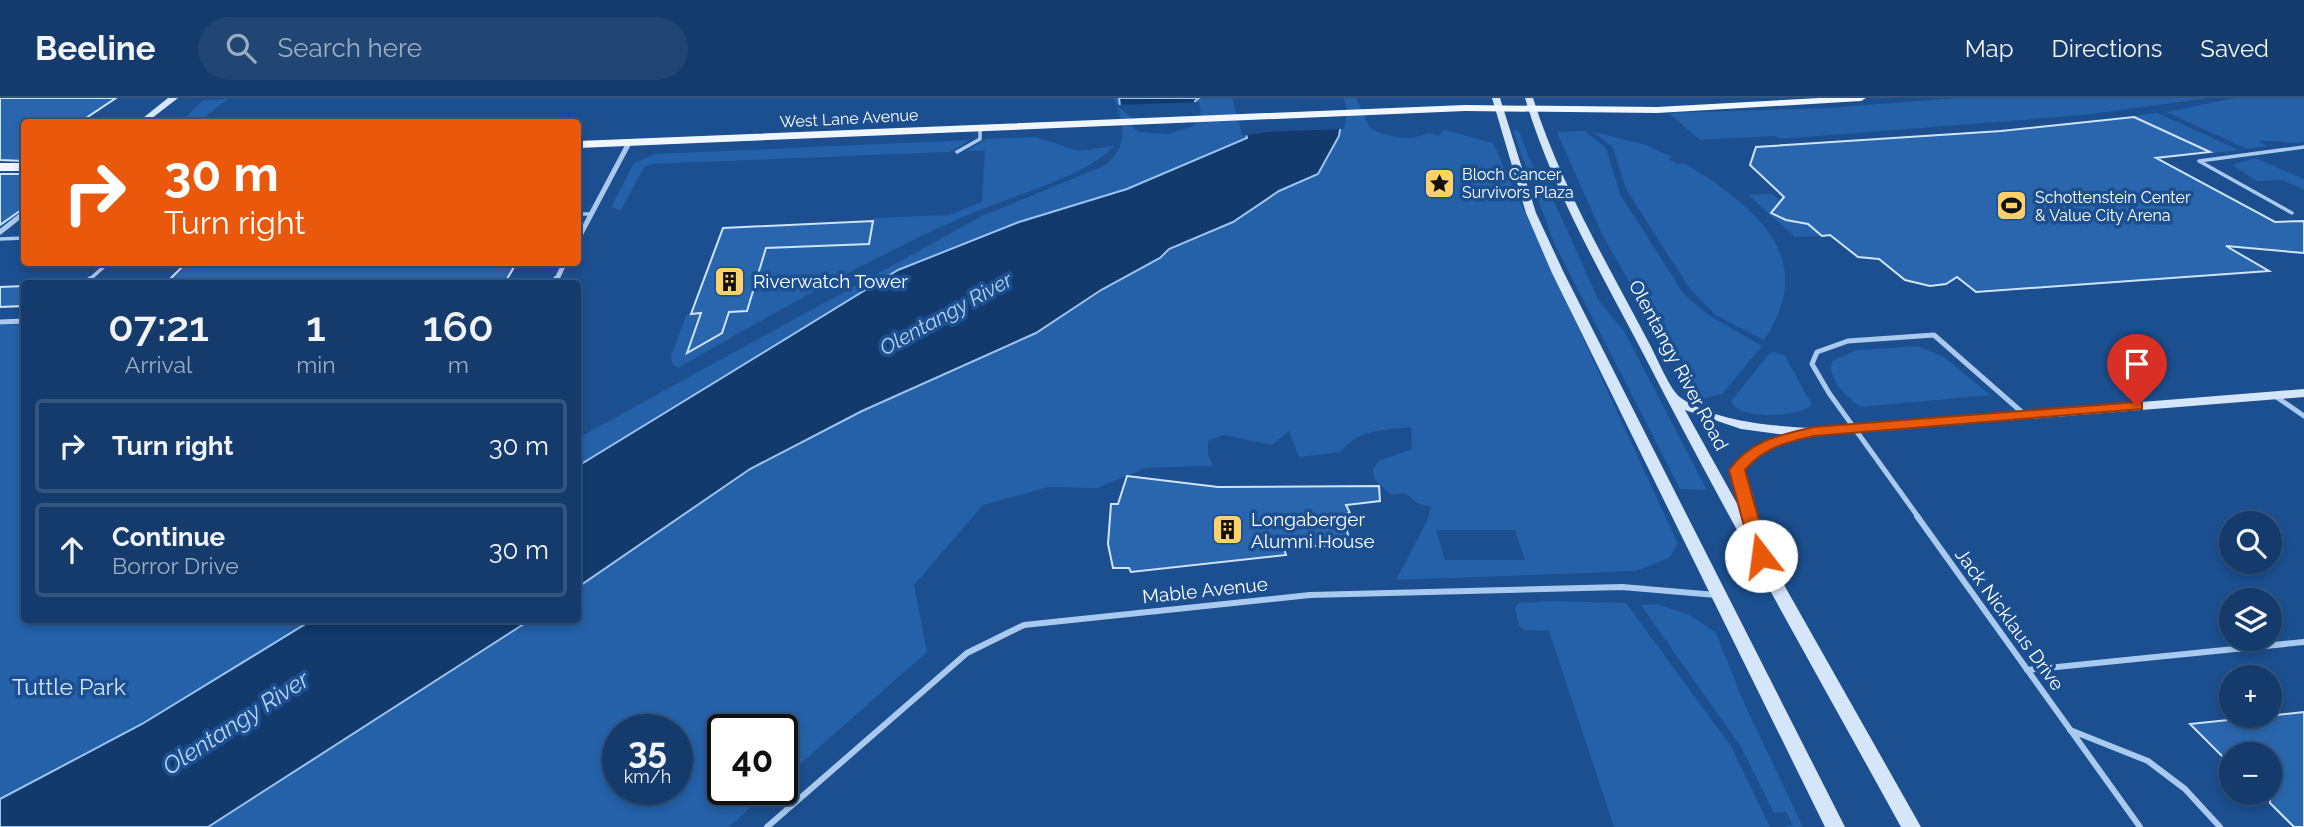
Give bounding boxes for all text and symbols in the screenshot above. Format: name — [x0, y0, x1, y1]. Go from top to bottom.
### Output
search box — [198, 17, 688, 80]
text: Beeline — [35, 29, 156, 68]
icon: search — [222, 29, 260, 67]
text: Search here — [278, 33, 422, 63]
text: Map — [1965, 34, 2014, 63]
text: Directions — [2052, 34, 2162, 63]
text: Saved — [2200, 34, 2269, 63]
street label: West Lane Avenue — [779, 105, 919, 132]
text: 30 m — [164, 145, 279, 202]
icon: right — [49, 147, 140, 238]
place label: Bloch Cancer Survivors Plaza — [1462, 165, 1574, 202]
place icon: Bloch Cancer Survivors Plaza — [1422, 166, 1456, 200]
place label: Schottenstein Center & Value City Arena — [2035, 188, 2191, 225]
sports icon: Schottenstein Center & Value City Arena — [1995, 189, 2029, 223]
text: Turn right — [164, 204, 305, 241]
building icon: Riverwatch Tower — [713, 264, 747, 298]
water label: Olentangy River — [875, 266, 1017, 360]
place label: Riverwatch Tower — [753, 270, 908, 292]
street label: Olentangy River Road — [1625, 276, 1733, 454]
text: 07:21 — [108, 302, 209, 351]
text: 1 — [306, 302, 326, 351]
text: 160 — [423, 302, 494, 351]
pin — [2107, 334, 2167, 406]
icon: arrive — [2118, 345, 2156, 383]
text: Arrival — [125, 351, 192, 378]
text: min — [296, 351, 336, 378]
text: m — [448, 351, 469, 378]
icon: right — [53, 427, 91, 465]
text: Turn right — [112, 431, 233, 461]
text: 30 m — [489, 431, 549, 461]
place label: Longaberger Alumni House — [1251, 508, 1375, 552]
map controls — [2219, 511, 2282, 805]
button: search — [2219, 511, 2282, 574]
building icon: Longaberger Alumni House — [1211, 513, 1245, 547]
position arrow — [1724, 519, 1798, 593]
text: Continue — [112, 522, 225, 552]
icon: ahead — [53, 531, 91, 569]
text: 30 m — [489, 535, 549, 565]
street label: Jack Nicklaus Drive — [1951, 544, 2069, 694]
text: Borror Drive — [112, 552, 239, 579]
street label: Mable Avenue — [1141, 572, 1269, 608]
button: layers — [2219, 588, 2282, 651]
water label: Olentangy River — [157, 664, 315, 781]
button: + — [2219, 665, 2282, 728]
park label: Tuttle Park — [12, 673, 126, 700]
speed limit sign: 40 — [707, 714, 798, 805]
text: 35 — [628, 730, 667, 771]
button: − — [2219, 742, 2282, 805]
text: km/h — [624, 766, 671, 787]

